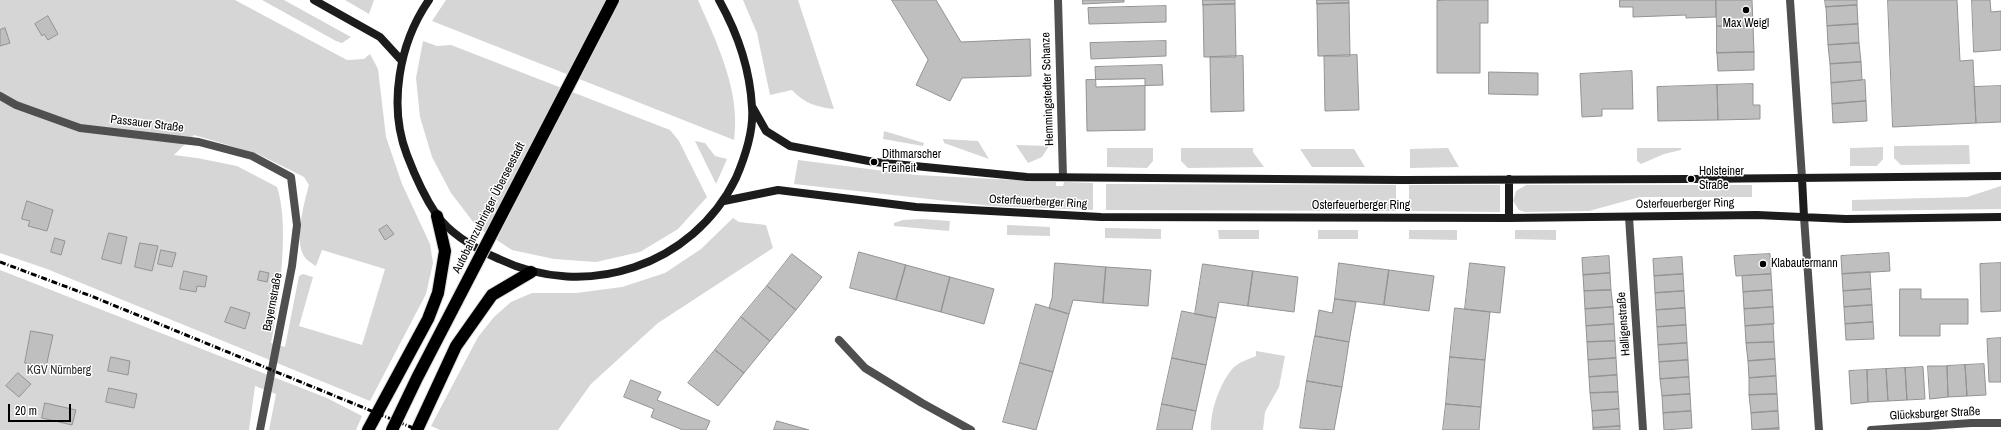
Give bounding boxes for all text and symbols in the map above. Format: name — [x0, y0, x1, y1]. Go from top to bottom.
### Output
marker: Max Weigl — [1741, 5, 1751, 15]
place label: Max Weigl — [1723, 17, 1769, 31]
street label: Hemmingstedter Schanze — [1039, 32, 1057, 146]
street label: Passauer Straße — [109, 112, 185, 136]
street label: Autobahnzubringer Überseestadt — [450, 140, 528, 276]
place label: Dithmarscher Freiheit — [882, 148, 941, 176]
marker: Dithmarscher Freiheit — [869, 157, 879, 167]
place label: Holsteiner Straße — [1699, 165, 1744, 193]
marker: Holsteiner Straße — [1686, 174, 1696, 184]
street label: Osterfeuerberger Ring — [988, 192, 1088, 212]
street label: Osterfeuerberger Ring — [1636, 196, 1734, 212]
street label: Osterfeuerberger Ring — [1312, 199, 1410, 213]
place label: Klabautermann — [1771, 257, 1838, 271]
marker: Klabautermann — [1758, 259, 1768, 269]
street label: Bayernstraße — [260, 272, 286, 332]
street label: Halligenstraße — [1615, 292, 1633, 356]
park label: KGV Nürnberg — [27, 364, 91, 378]
scale bar — [10, 396, 73, 422]
text: 20 m — [15, 403, 37, 419]
street label: Glücksburger Straße — [1889, 404, 1981, 424]

